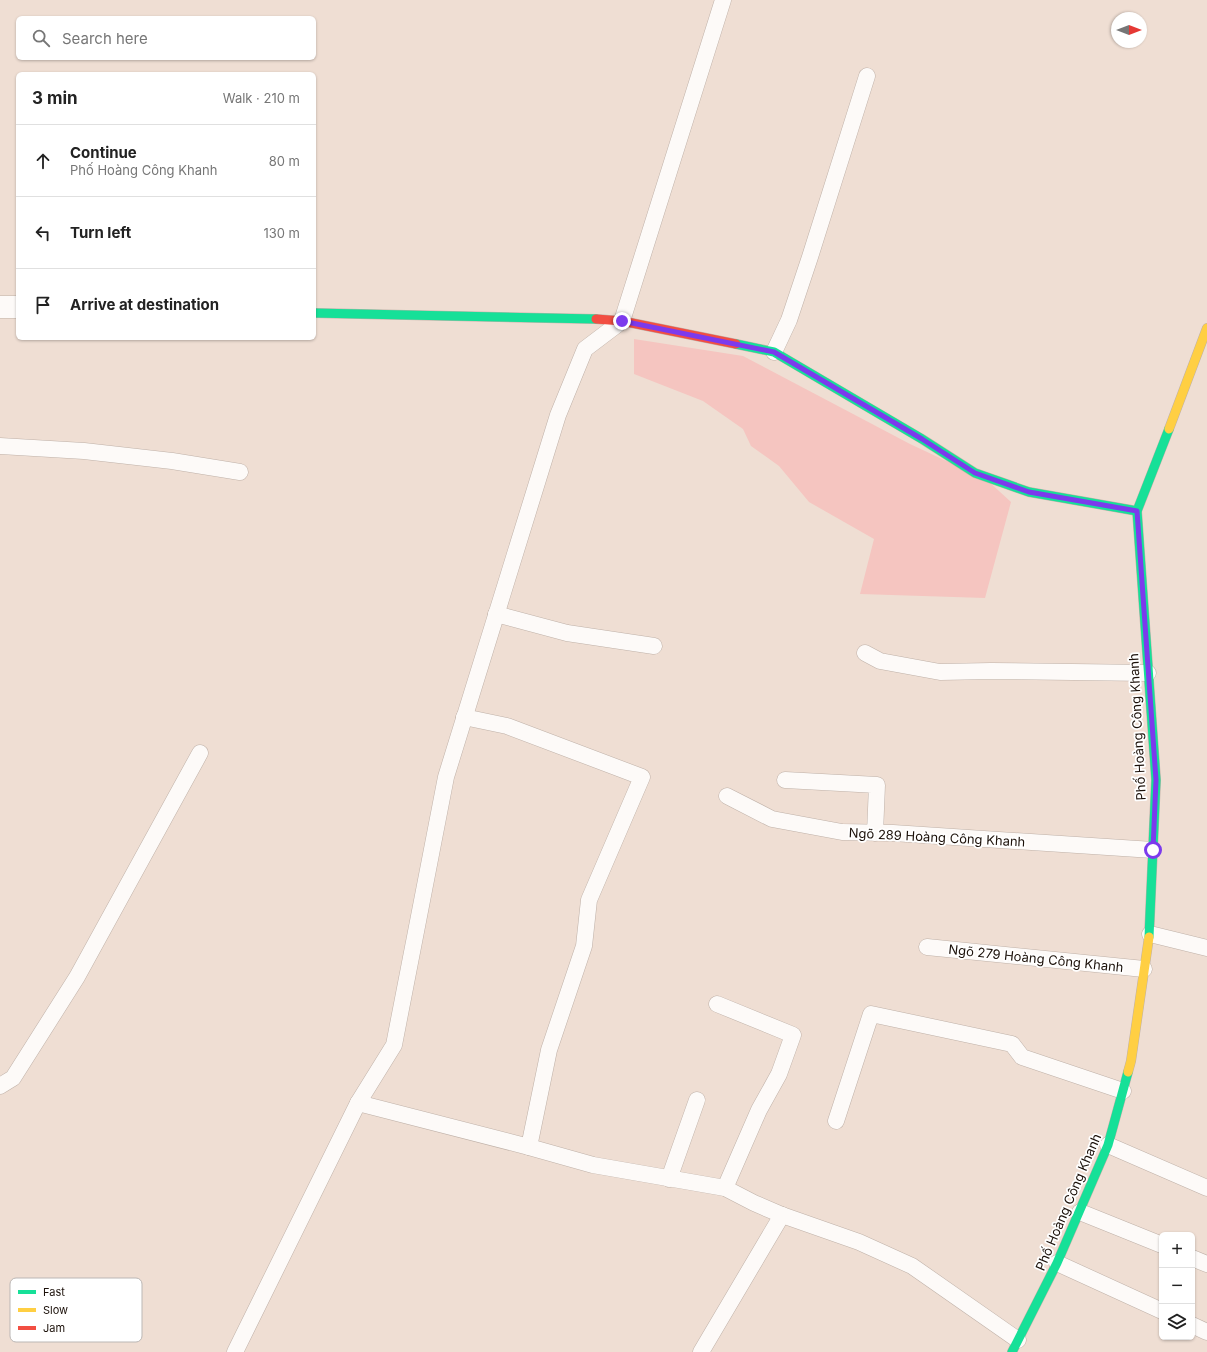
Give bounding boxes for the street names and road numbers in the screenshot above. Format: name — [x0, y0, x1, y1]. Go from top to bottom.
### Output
street label: Phố Hoàng Công Khanh — [1125, 653, 1149, 801]
street label: Ngõ 289 Hoàng Công Khanh — [848, 824, 1026, 850]
street label: Ngõ 279 Hoàng Công Khanh — [948, 941, 1124, 975]
street label: Phố Hoàng Công Khanh — [1032, 1131, 1104, 1273]

